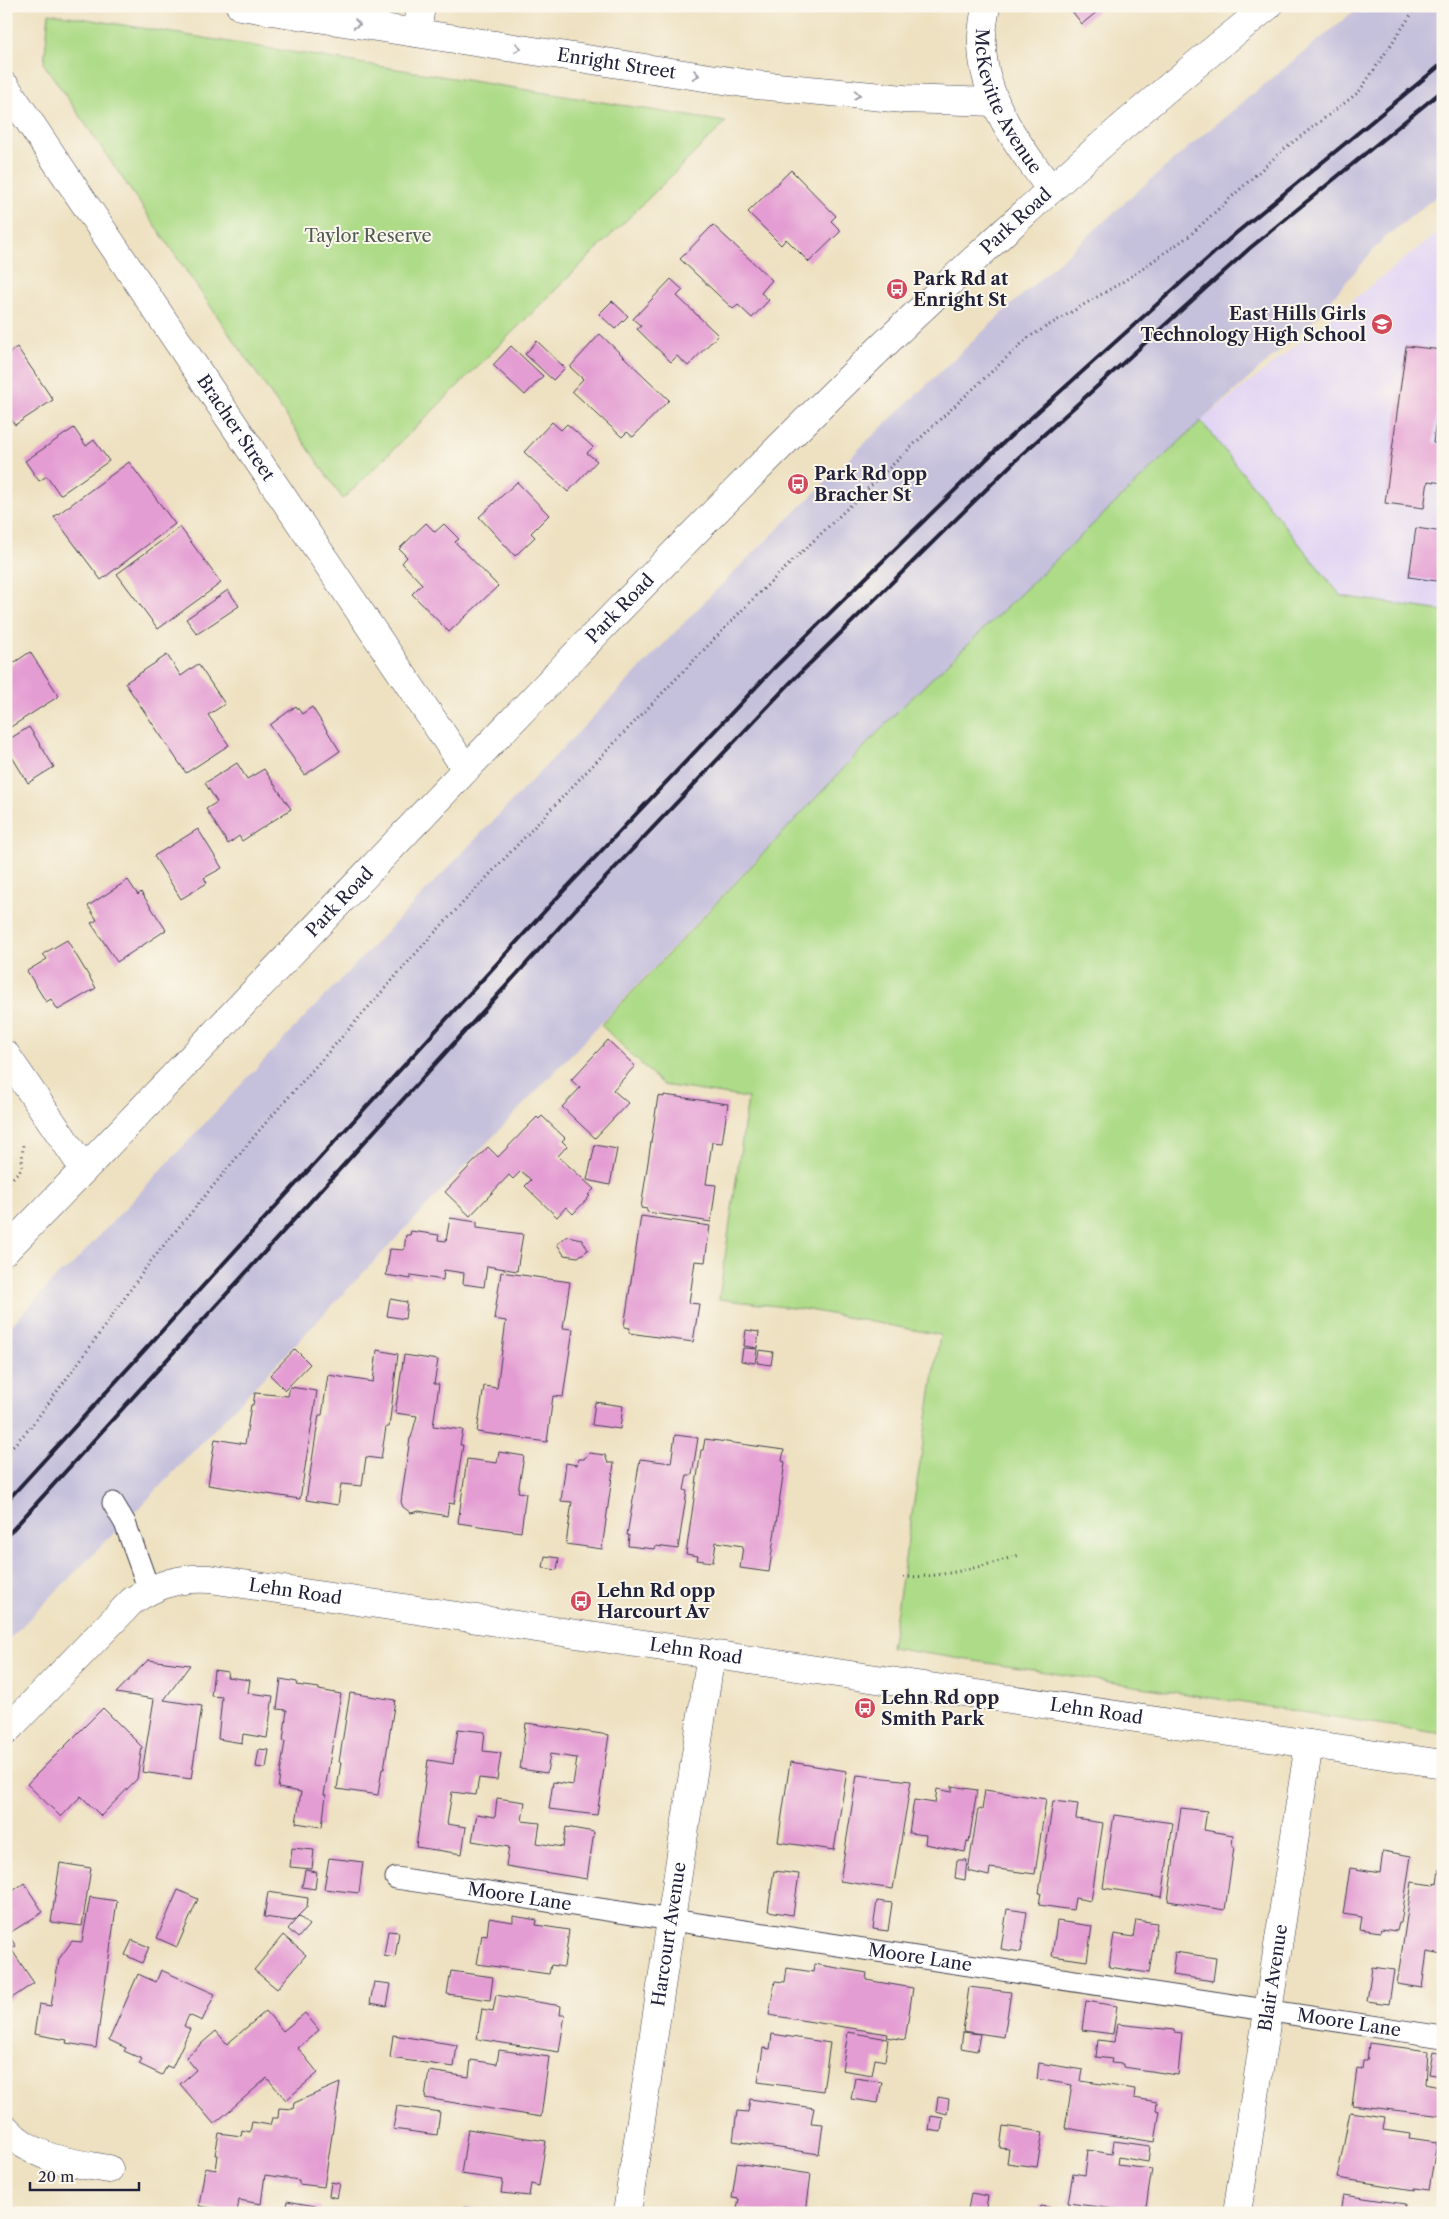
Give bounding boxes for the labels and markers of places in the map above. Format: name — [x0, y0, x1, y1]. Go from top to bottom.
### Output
place label: Park Rd at Enright St — [913, 268, 1009, 311]
bus stop icon: Park Rd at Enright St — [885, 277, 909, 301]
place label: East Hills Girls Technology High School — [1140, 303, 1366, 346]
school or university icon: East Hills Girls Technology High School — [1370, 312, 1394, 336]
place label: Park Rd opp Bracher St — [814, 463, 927, 506]
bus stop icon: Park Rd opp Bracher St — [786, 472, 810, 496]
place label: Lehn Rd opp Harcourt Av — [597, 1580, 715, 1623]
bus stop icon: Lehn Rd opp Harcourt Av — [569, 1589, 593, 1613]
place label: Lehn Rd opp Smith Park — [881, 1687, 999, 1730]
bus stop icon: Lehn Rd opp Smith Park — [853, 1696, 877, 1720]

